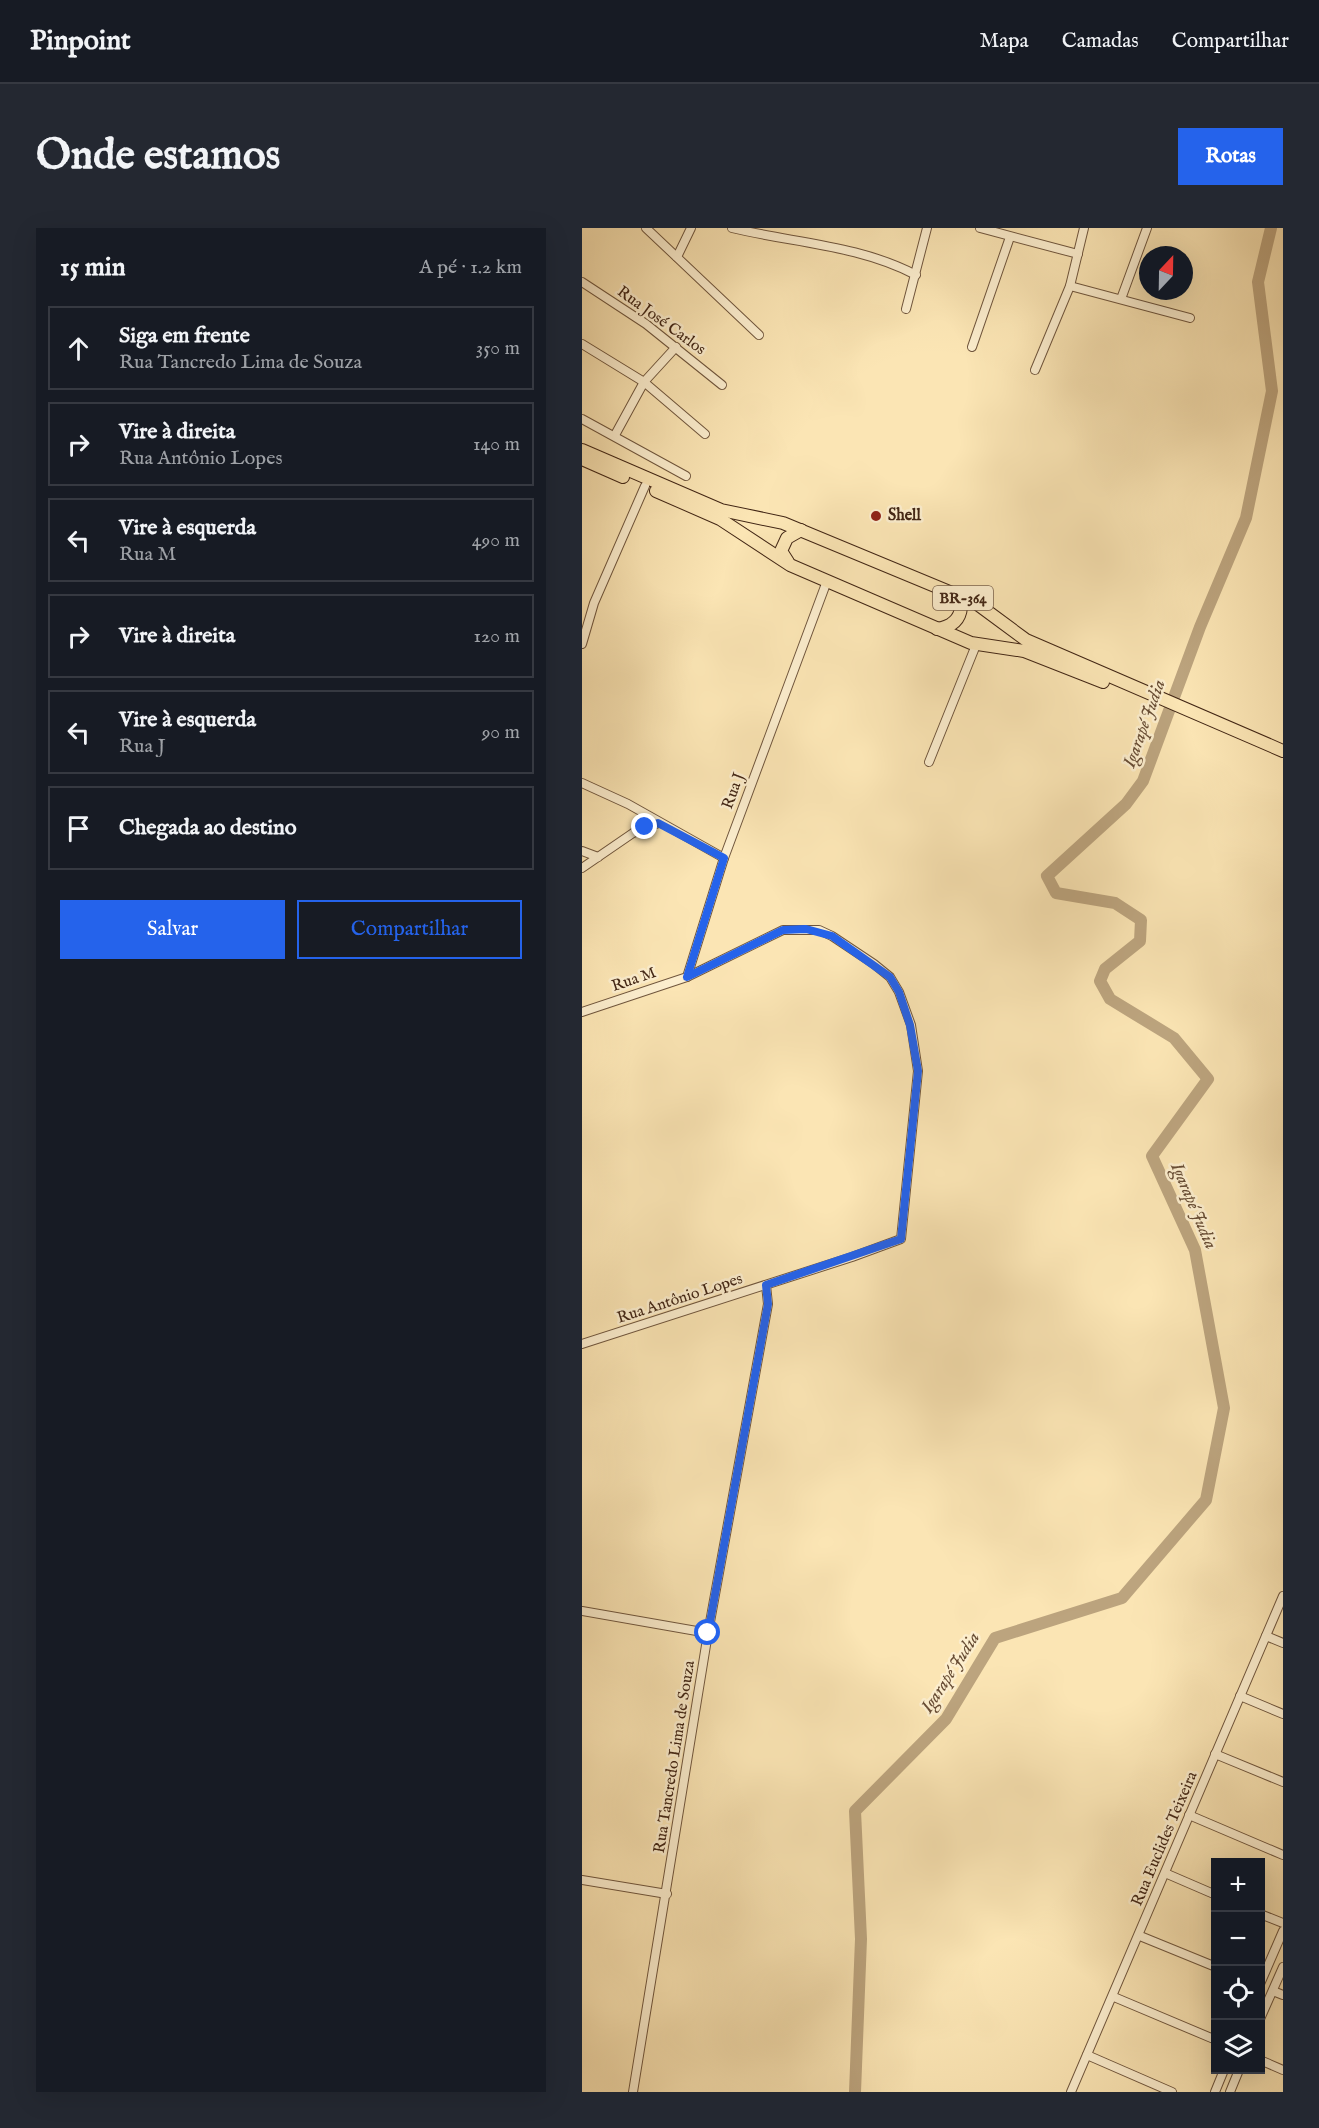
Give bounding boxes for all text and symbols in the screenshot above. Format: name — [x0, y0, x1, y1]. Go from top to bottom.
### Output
text: Pinpoint — [30, 24, 131, 59]
text: Mapa — [979, 28, 1029, 55]
text: Camadas — [1062, 28, 1139, 55]
text: Compartilhar — [1172, 28, 1289, 55]
button: Rotas — [1178, 128, 1283, 185]
text: Onde estamos — [36, 130, 280, 183]
north arrow — [1139, 246, 1193, 300]
text: 15 min — [60, 251, 126, 284]
text: A pé · 1.2 km — [419, 255, 522, 280]
street label: Rua José Carlos — [613, 282, 710, 360]
text: Siga em frente — [119, 322, 250, 350]
icon: ahead — [62, 332, 95, 365]
text: 350 m — [476, 336, 520, 361]
text: Rua Tancredo Lima de Souza — [119, 350, 362, 375]
text: Vire à direita — [119, 418, 235, 446]
icon: right — [62, 428, 95, 461]
text: 140 m — [473, 432, 520, 457]
text: Rua Antônio Lopes — [119, 446, 282, 471]
place label: Shell — [888, 506, 921, 526]
marker: Shell — [869, 509, 883, 523]
text: Vire à esquerda — [119, 514, 256, 542]
icon: left — [62, 524, 95, 557]
text: 490 m — [472, 528, 520, 553]
text: Rua M — [119, 542, 176, 567]
road number: BR-364 — [933, 586, 993, 610]
icon: right — [62, 620, 95, 653]
text: Vire à direita — [119, 622, 235, 650]
text: 120 m — [474, 624, 520, 649]
water label: Igarapé Judia — [1118, 677, 1172, 772]
text: Vire à esquerda — [119, 706, 256, 734]
icon: left — [62, 716, 95, 749]
text: 90 m — [482, 720, 520, 745]
text: Rua J — [119, 734, 166, 759]
street label: Rua J — [718, 770, 750, 812]
icon: arrive — [62, 812, 95, 845]
route end — [631, 813, 657, 839]
text: Chegada ao destino — [119, 814, 297, 842]
button: Salvar — [60, 900, 285, 959]
button: Compartilhar — [297, 900, 522, 959]
street label: Rua M — [609, 963, 659, 997]
water label: Igarapé Judia — [1164, 1158, 1222, 1253]
street label: Rua Antônio Lopes — [615, 1269, 746, 1329]
route start — [694, 1619, 720, 1645]
water label: Igarapé Judia — [916, 1628, 986, 1719]
street label: Rua Tancredo Lima de Souza — [650, 1659, 700, 1855]
street label: Rua Euclides Teixeira — [1128, 1768, 1202, 1909]
map controls — [1211, 1858, 1265, 2074]
button: + — [1211, 1858, 1265, 1912]
button: − — [1211, 1912, 1265, 1966]
button: locate — [1211, 1966, 1265, 2020]
button: layers — [1211, 2020, 1265, 2074]

